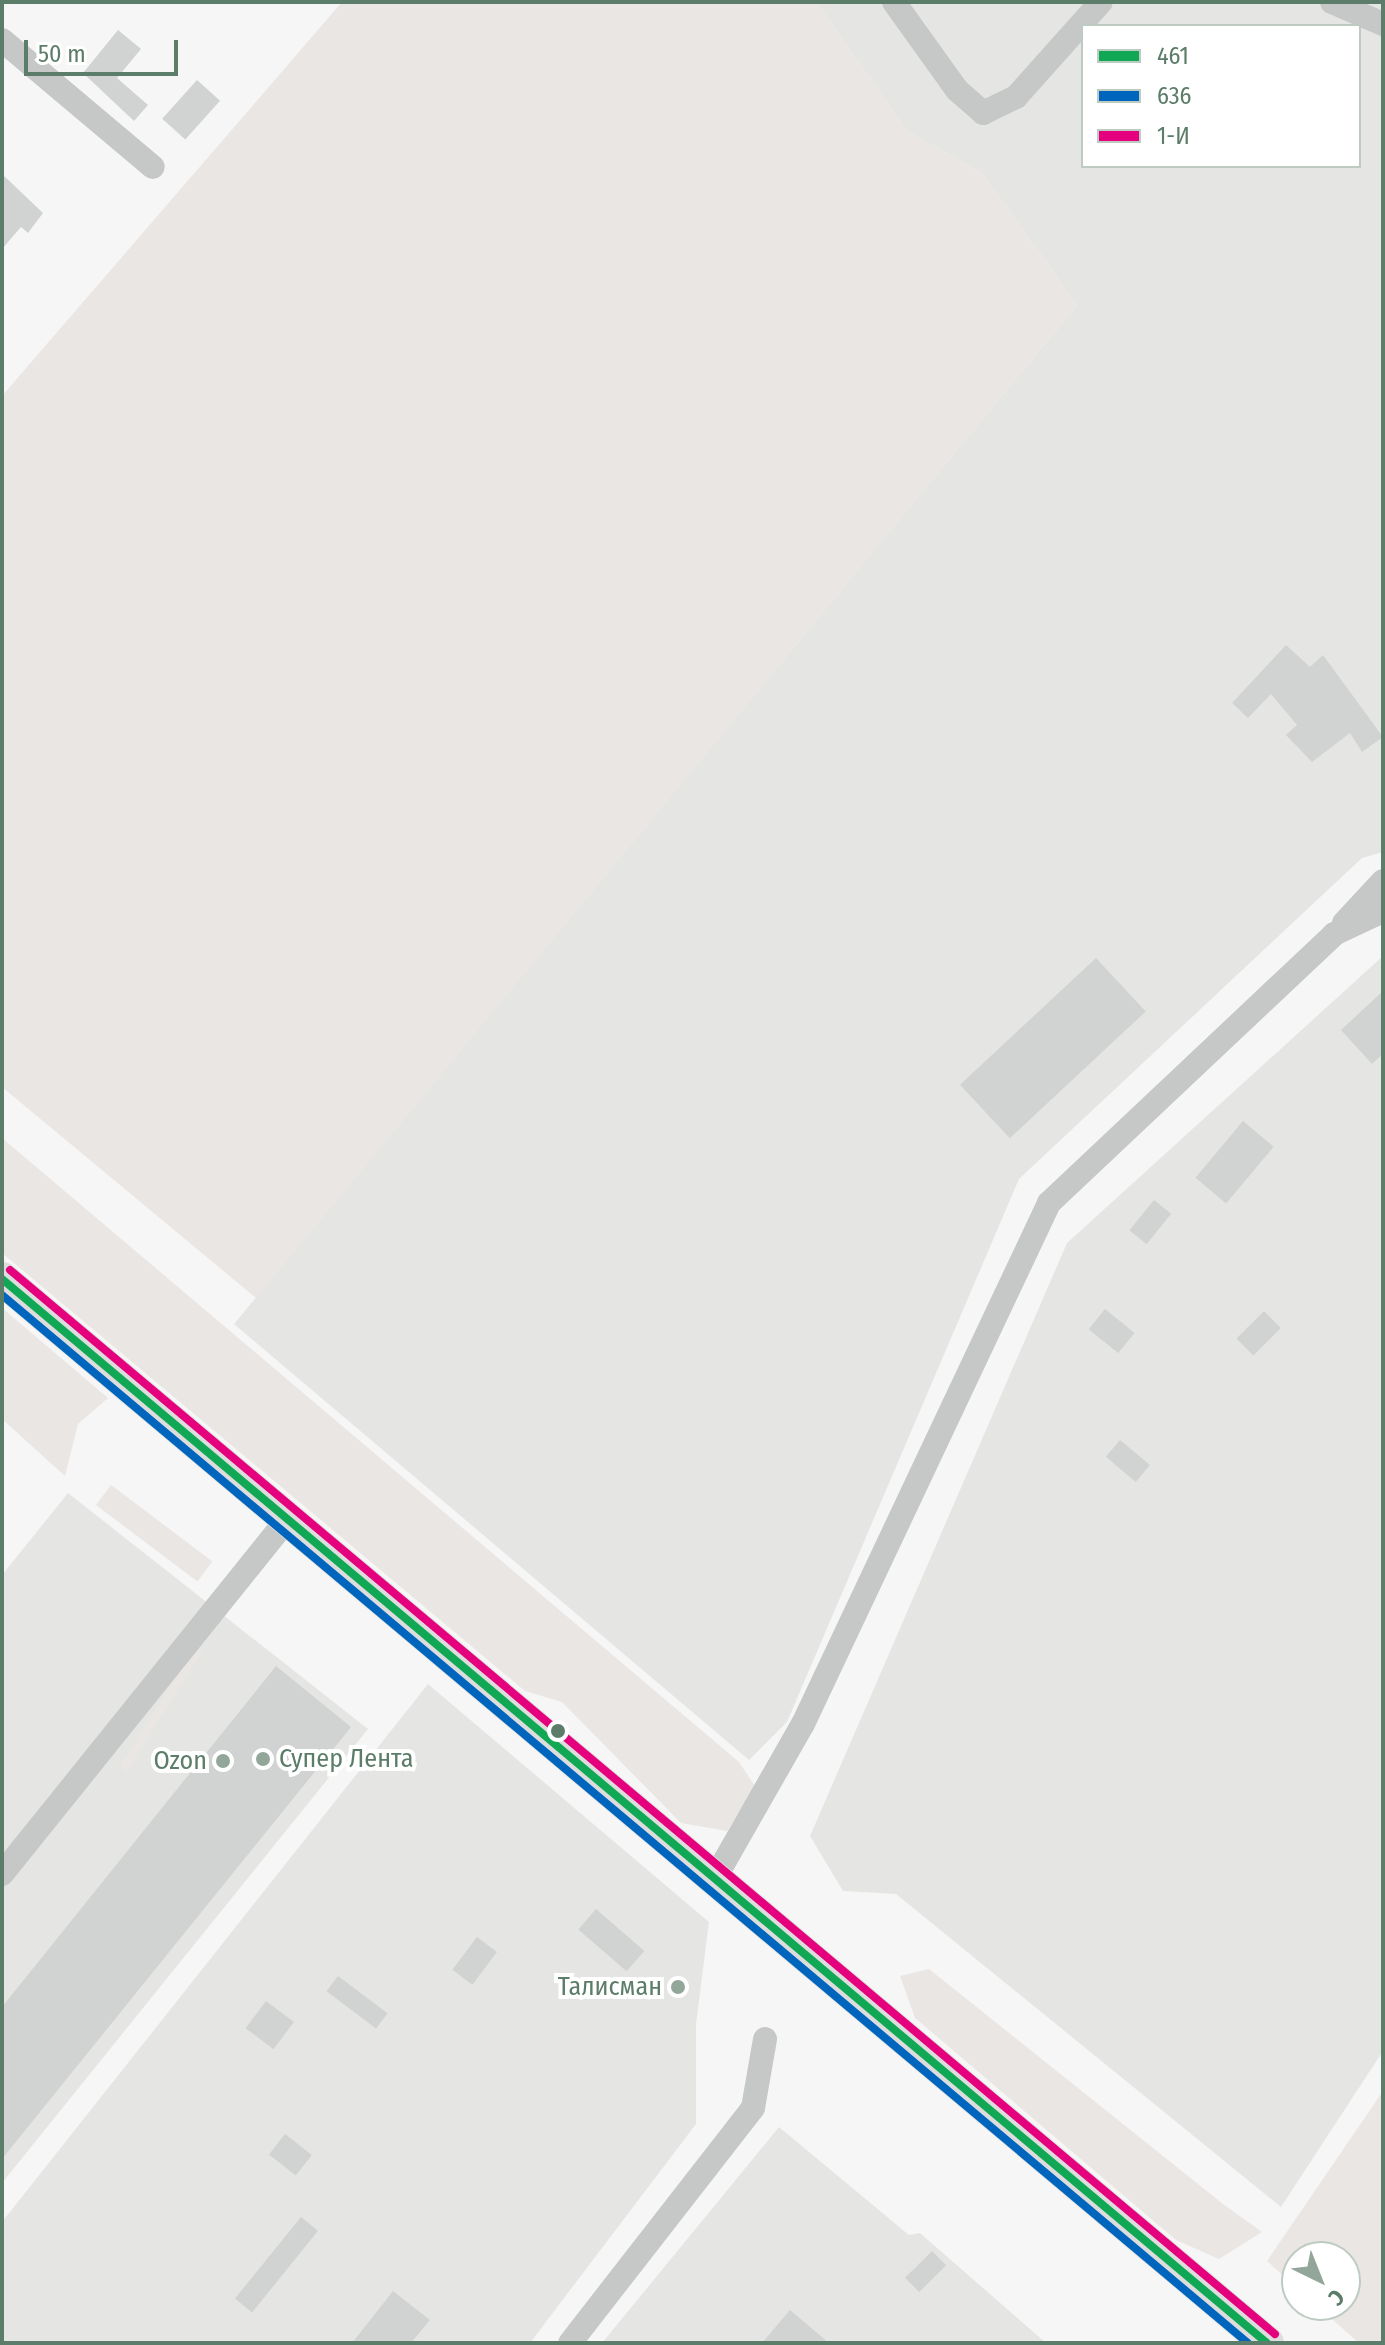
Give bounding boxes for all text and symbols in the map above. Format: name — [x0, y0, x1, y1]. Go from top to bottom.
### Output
scale bar — [28, 24, 182, 74]
legend — [1081, 24, 1361, 168]
text: 50 m — [38, 40, 86, 68]
text: 461 — [1157, 42, 1189, 70]
text: 636 — [1157, 82, 1191, 110]
text: 1-И — [1157, 122, 1190, 150]
unlabelled marker — [550, 1723, 566, 1739]
place label: Супер Лента — [279, 1743, 413, 1775]
place label: Ozon — [153, 1745, 207, 1777]
marker: Супер Лента — [254, 1750, 272, 1768]
marker: Ozon — [214, 1752, 232, 1770]
place label: Талисман — [558, 1971, 662, 2003]
marker: Талисман — [669, 1978, 687, 1996]
north arrow — [1281, 2241, 1361, 2321]
text: С — [1323, 2284, 1350, 2311]

